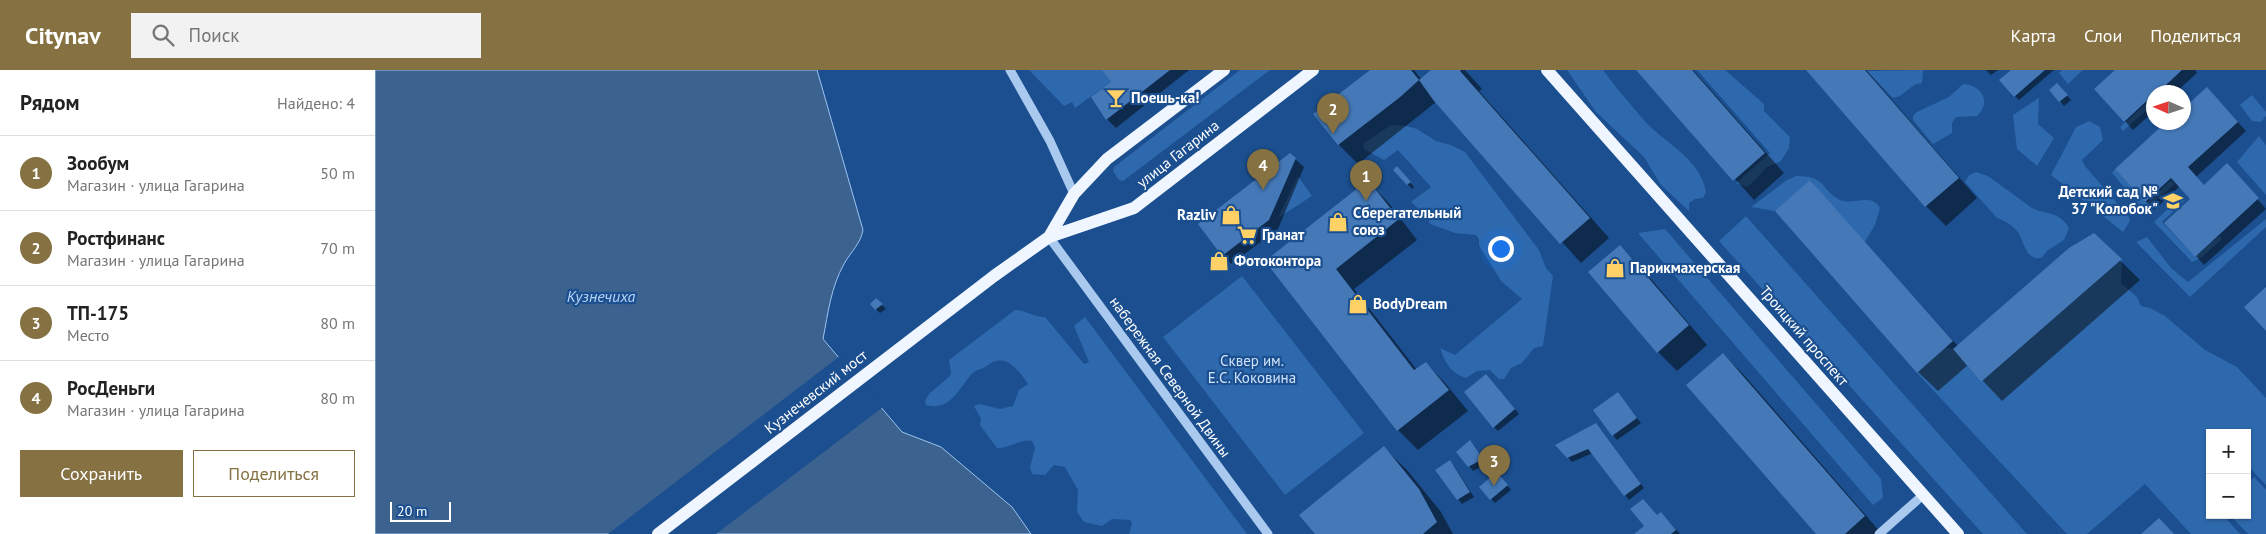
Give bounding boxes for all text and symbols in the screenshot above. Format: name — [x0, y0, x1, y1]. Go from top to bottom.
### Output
search box — [131, 13, 481, 58]
text: Citynav — [25, 20, 101, 51]
icon: search — [149, 21, 177, 49]
text: Поиск — [189, 23, 239, 47]
text: Карта — [2011, 24, 2056, 47]
text: Слои — [2084, 24, 2122, 47]
text: Поделиться — [2150, 24, 2241, 47]
north arrow — [2146, 85, 2191, 130]
bar icon: Поешь-ка! — [1105, 87, 1127, 109]
place label: Поешь-ка! — [1131, 88, 1200, 107]
text: Рядом — [20, 89, 79, 116]
text: Найдено: 4 — [277, 93, 355, 113]
pin: 2 — [1317, 93, 1349, 134]
street label: улица Гагарина — [1133, 116, 1223, 192]
pin: 4 — [1247, 149, 1279, 190]
text: Зообум — [67, 151, 129, 175]
pin: 1 — [1350, 160, 1382, 201]
text: 1 — [31, 163, 41, 183]
text: 50 m — [320, 163, 355, 183]
text: Магазин · улица Гагарина — [67, 175, 245, 195]
place label: Детский сад № 37 "Колобок" — [2058, 182, 2158, 218]
school or university icon: Детский сад № 37 "Колобок" — [2162, 190, 2184, 212]
place label: Сберегательный союз — [1353, 203, 1461, 239]
shop icon: Razliv — [1220, 204, 1242, 226]
place label: Razliv — [1177, 205, 1217, 224]
shop icon: Сберегательный союз — [1327, 211, 1349, 233]
supermarket icon: Гранат — [1236, 224, 1258, 246]
place label: Гранат — [1262, 225, 1305, 244]
text: Ростфинанс — [67, 226, 165, 250]
your location — [1488, 236, 1514, 262]
text: 2 — [31, 238, 41, 258]
text: 70 m — [320, 238, 355, 258]
text: Магазин · улица Гагарина — [67, 250, 245, 270]
shop icon: Фотоконтора — [1208, 250, 1230, 272]
place label: Фотоконтора — [1234, 251, 1321, 270]
shop icon: Парикмахерская — [1604, 257, 1626, 279]
place label: Парикмахерская — [1630, 258, 1740, 277]
street label: Троицкий проспект — [1756, 282, 1853, 390]
water label: Кузнечиха — [567, 286, 636, 306]
street label: набережная Северной Двины — [1106, 293, 1235, 461]
shop icon: BodyDream — [1347, 293, 1369, 315]
place label: BodyDream — [1373, 294, 1447, 313]
text: ТП-175 — [67, 301, 129, 325]
text: 3 — [31, 313, 41, 333]
text: 80 m — [320, 313, 355, 333]
text: Место — [67, 325, 109, 345]
street label: Кузнечевский мост — [760, 345, 871, 438]
park label: Сквер им. Е.С. Коковина — [1208, 351, 1296, 387]
text: РосДеньги — [67, 376, 155, 400]
text: 4 — [31, 388, 41, 408]
text: 80 m — [320, 388, 355, 408]
text: Магазин · улица Гагарина — [67, 400, 245, 420]
map controls — [2206, 429, 2251, 519]
button: + — [2206, 429, 2251, 474]
pin: 3 — [1478, 445, 1510, 486]
button: Сохранить — [20, 450, 183, 497]
button: Поделиться — [193, 450, 355, 497]
button: − — [2206, 474, 2251, 519]
scale bar — [390, 499, 451, 522]
text: 20 m — [397, 502, 427, 520]

